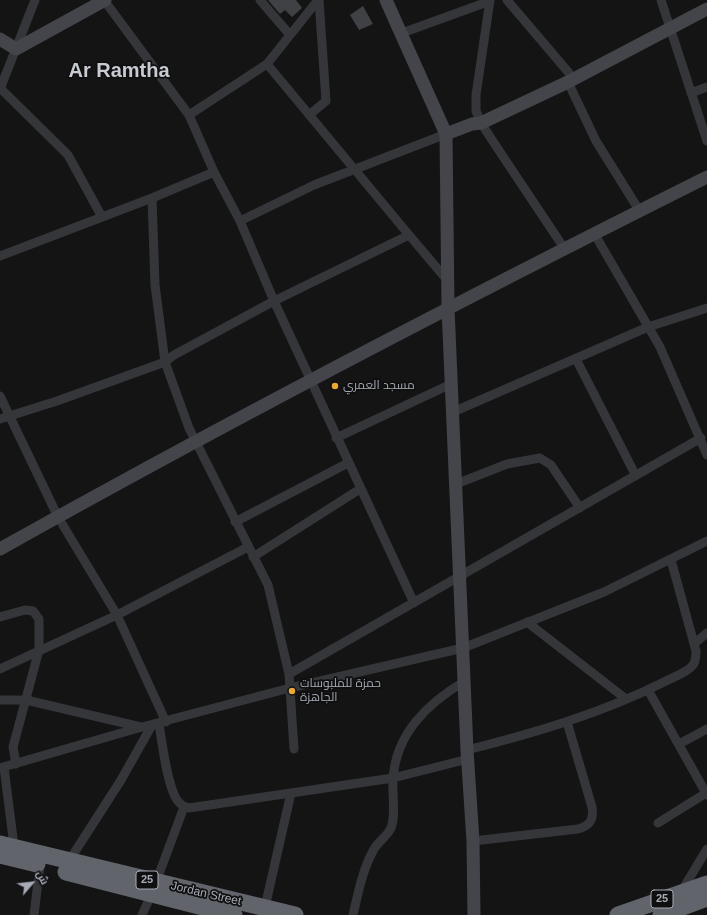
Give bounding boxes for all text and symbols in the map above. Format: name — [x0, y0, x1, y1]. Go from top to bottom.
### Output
district label: Ar Ramtha — [68, 59, 170, 83]
place label: مسجد العمري — [343, 379, 415, 393]
marker: مسجد العمري — [330, 381, 340, 391]
place label: حمزة للملبوسات الجاهزة — [300, 677, 381, 705]
marker: حمزة للملبوسات الجاهزة — [287, 686, 297, 696]
north arrow — [12, 863, 52, 903]
text: ش — [34, 868, 51, 886]
road number: 25 — [136, 871, 158, 889]
street label: Jordan Street — [169, 879, 243, 909]
road number: 25 — [651, 890, 673, 908]

